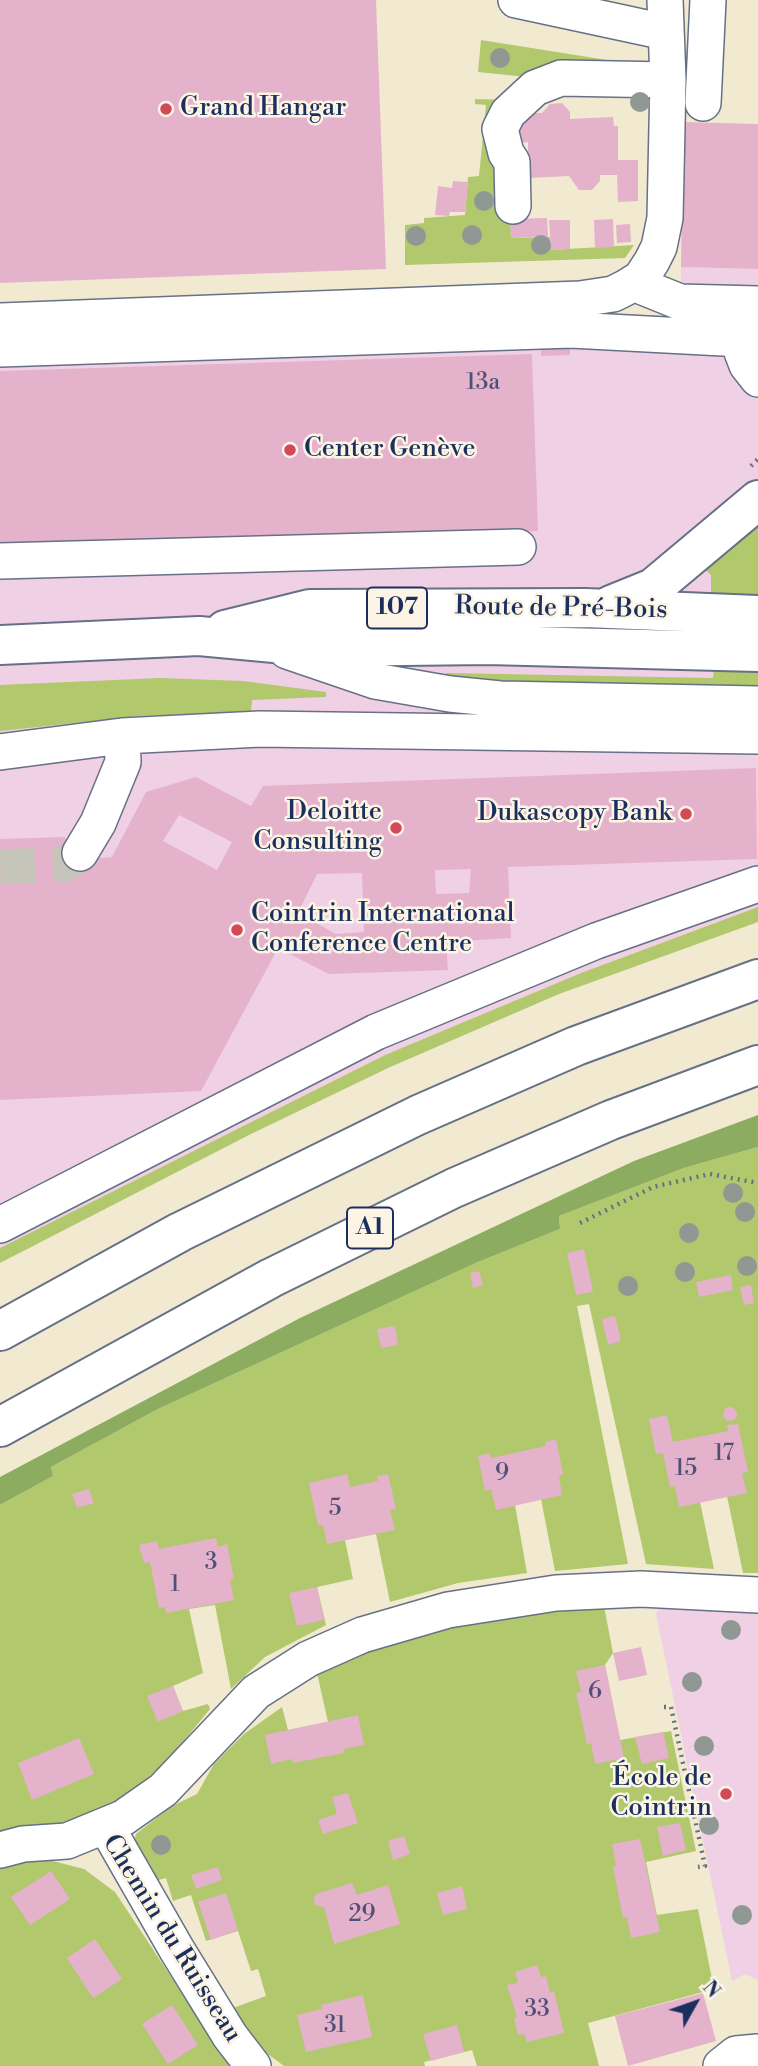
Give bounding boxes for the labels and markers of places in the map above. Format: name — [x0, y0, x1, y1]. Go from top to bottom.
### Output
place label: Grand Hangar — [180, 93, 346, 125]
marker: Grand Hangar — [158, 101, 174, 117]
place label: Center Genève — [304, 434, 476, 466]
marker: Center Genève — [282, 442, 298, 458]
place label: Deloitte Consulting — [253, 797, 382, 858]
place label: Dukascopy Bank — [477, 798, 672, 830]
marker: Dukascopy Bank — [678, 806, 694, 822]
marker: Deloitte Consulting — [388, 820, 404, 836]
place label: Cointrin International Conference Centre — [251, 899, 514, 960]
marker: Cointrin International Conference Centre — [229, 922, 245, 938]
place label: École de Cointrin — [610, 1763, 712, 1824]
marker: École de Cointrin — [718, 1786, 734, 1802]

